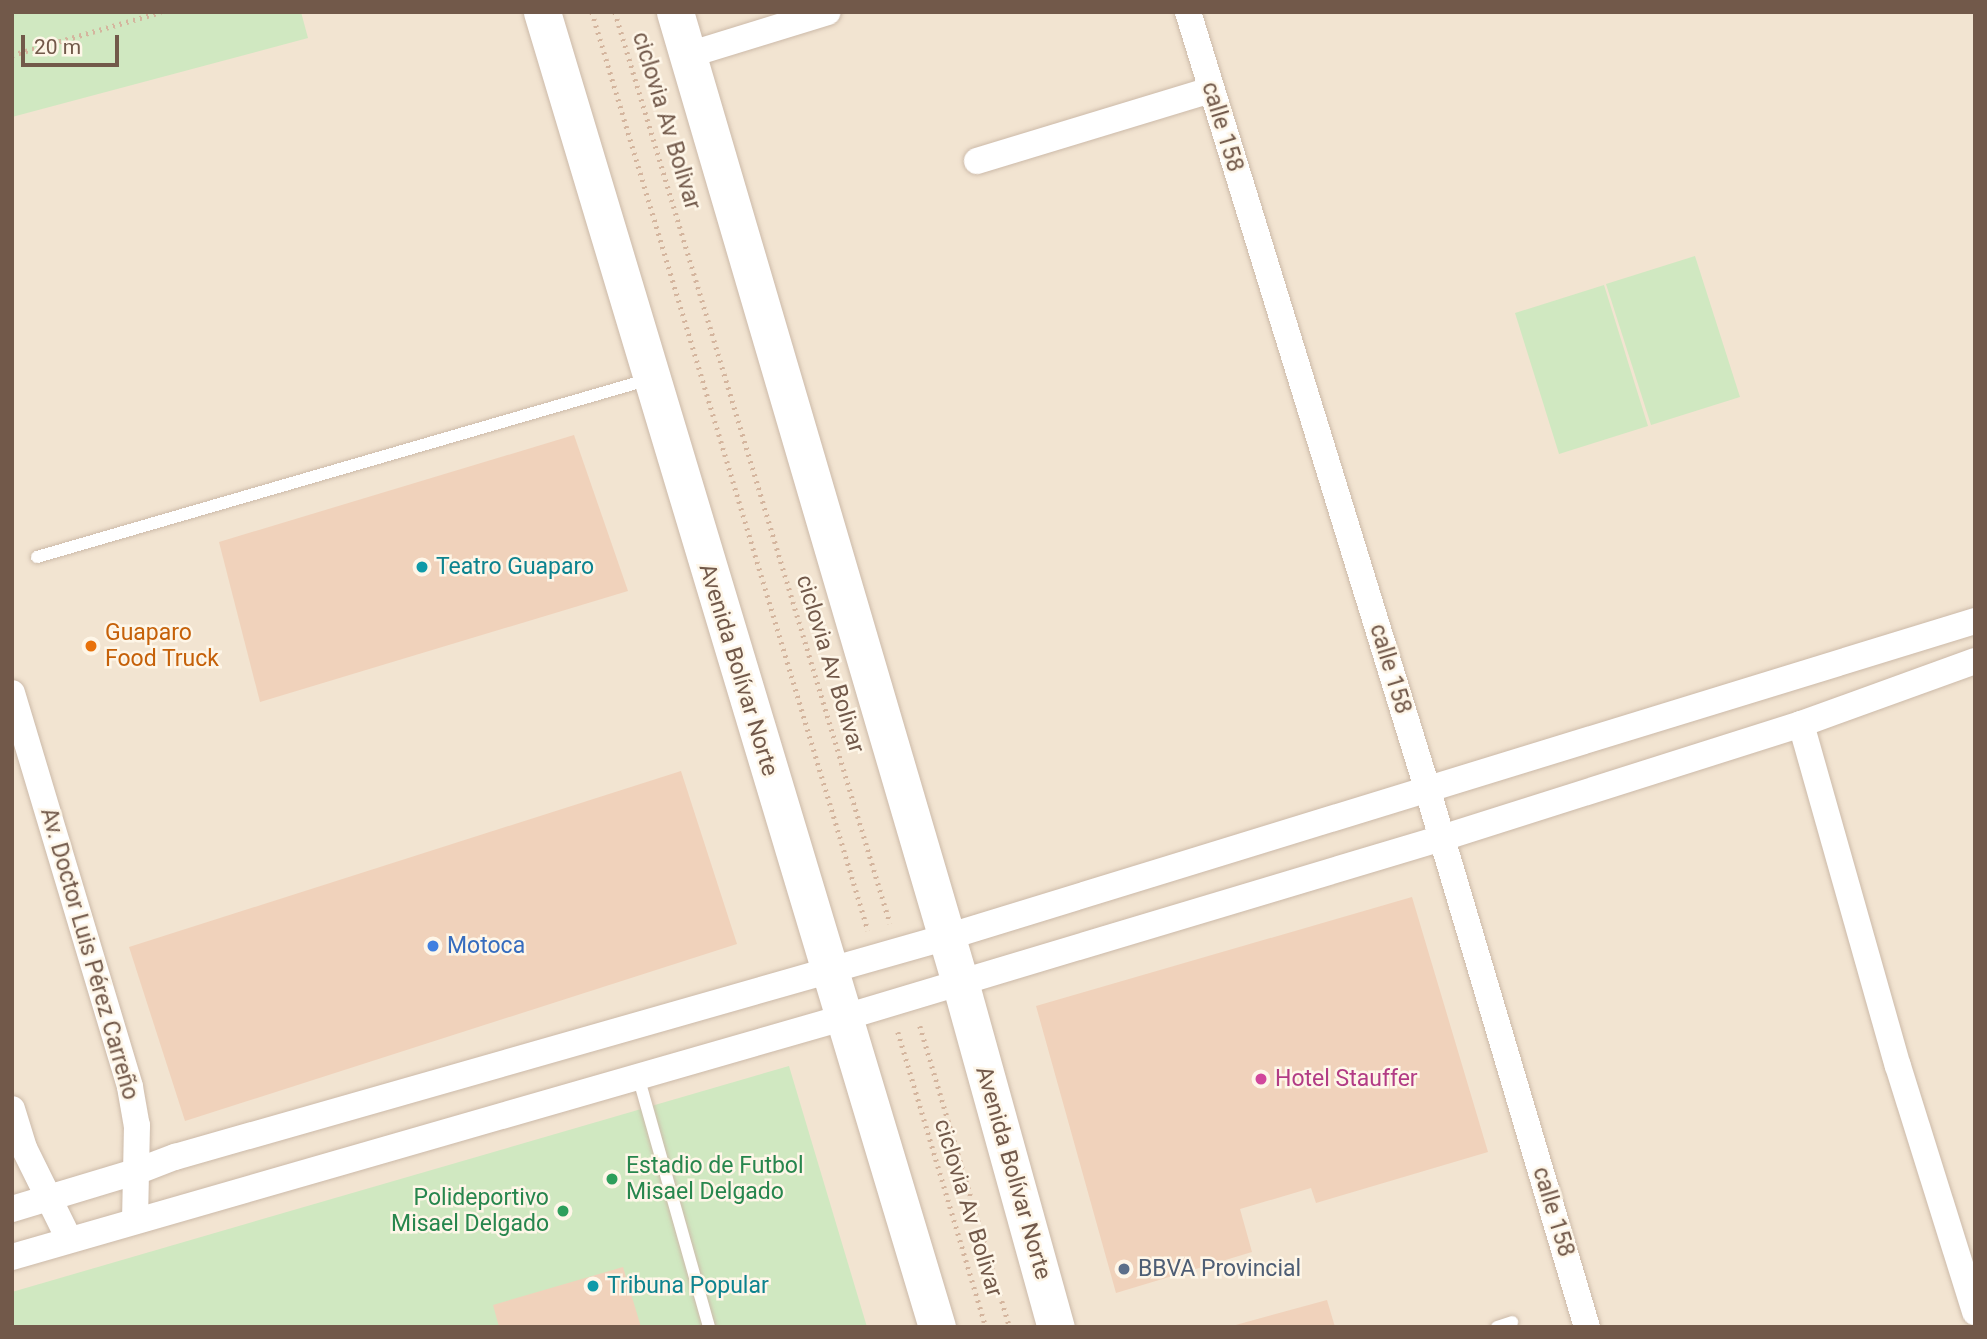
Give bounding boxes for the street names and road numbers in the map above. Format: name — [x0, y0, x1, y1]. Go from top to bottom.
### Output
street label: ciclovia Av Bolivar — [626, 29, 706, 213]
street label: calle 158 — [1195, 79, 1249, 175]
street label: Avenida Bolívar Norte — [693, 561, 783, 779]
street label: ciclovia Av Bolivar — [790, 572, 870, 756]
street label: calle 158 — [1363, 621, 1417, 717]
street label: Av. Doctor Luis Pérez Carreño — [34, 805, 144, 1103]
street label: Avenida Bolívar Norte — [969, 1063, 1057, 1283]
street label: ciclovia Av Bolivar — [928, 1116, 1008, 1300]
street label: calle 158 — [1526, 1164, 1580, 1260]

